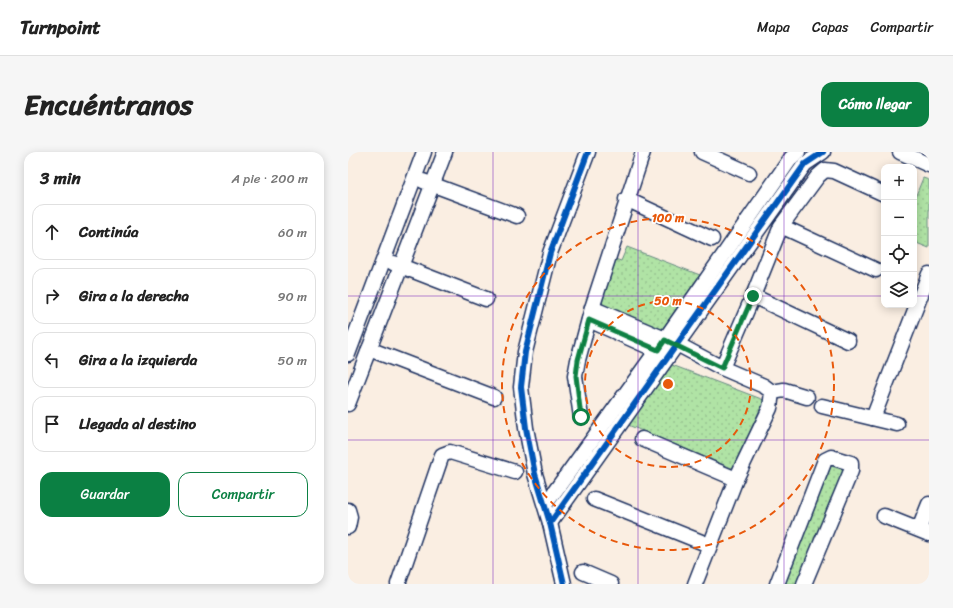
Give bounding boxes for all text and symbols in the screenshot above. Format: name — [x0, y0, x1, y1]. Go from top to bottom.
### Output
text: Turnpoint — [20, 11, 101, 44]
text: Mapa — [757, 15, 790, 40]
text: Capas — [812, 15, 849, 40]
text: Compartir — [871, 15, 933, 40]
text: Encuéntranos — [24, 80, 193, 129]
button: Cómo llegar — [821, 82, 929, 127]
text: 3 min — [40, 163, 81, 193]
map controls — [881, 164, 917, 308]
button: + — [881, 164, 917, 200]
text: A pie · 200 m — [231, 167, 308, 190]
button: − — [881, 200, 917, 236]
text: 100 m — [652, 207, 685, 229]
text: Continúa — [79, 219, 138, 245]
icon: ahead — [41, 221, 63, 243]
text: 60 m — [278, 221, 307, 244]
button: locate — [881, 236, 917, 272]
button: layers — [881, 272, 917, 308]
text: Gira a la derecha — [79, 283, 189, 309]
icon: right — [41, 285, 63, 307]
text: 90 m — [277, 285, 307, 308]
route end — [744, 287, 762, 305]
text: 50 m — [654, 290, 682, 312]
text: Gira a la izquierda — [79, 347, 197, 373]
icon: left — [41, 349, 63, 371]
text: 50 m — [277, 349, 307, 372]
centre of rings — [661, 377, 675, 391]
route start — [572, 408, 590, 426]
text: Llegada al destino — [79, 411, 196, 437]
icon: arrive — [41, 413, 63, 435]
button: Guardar — [40, 472, 170, 517]
button: Compartir — [178, 472, 308, 517]

